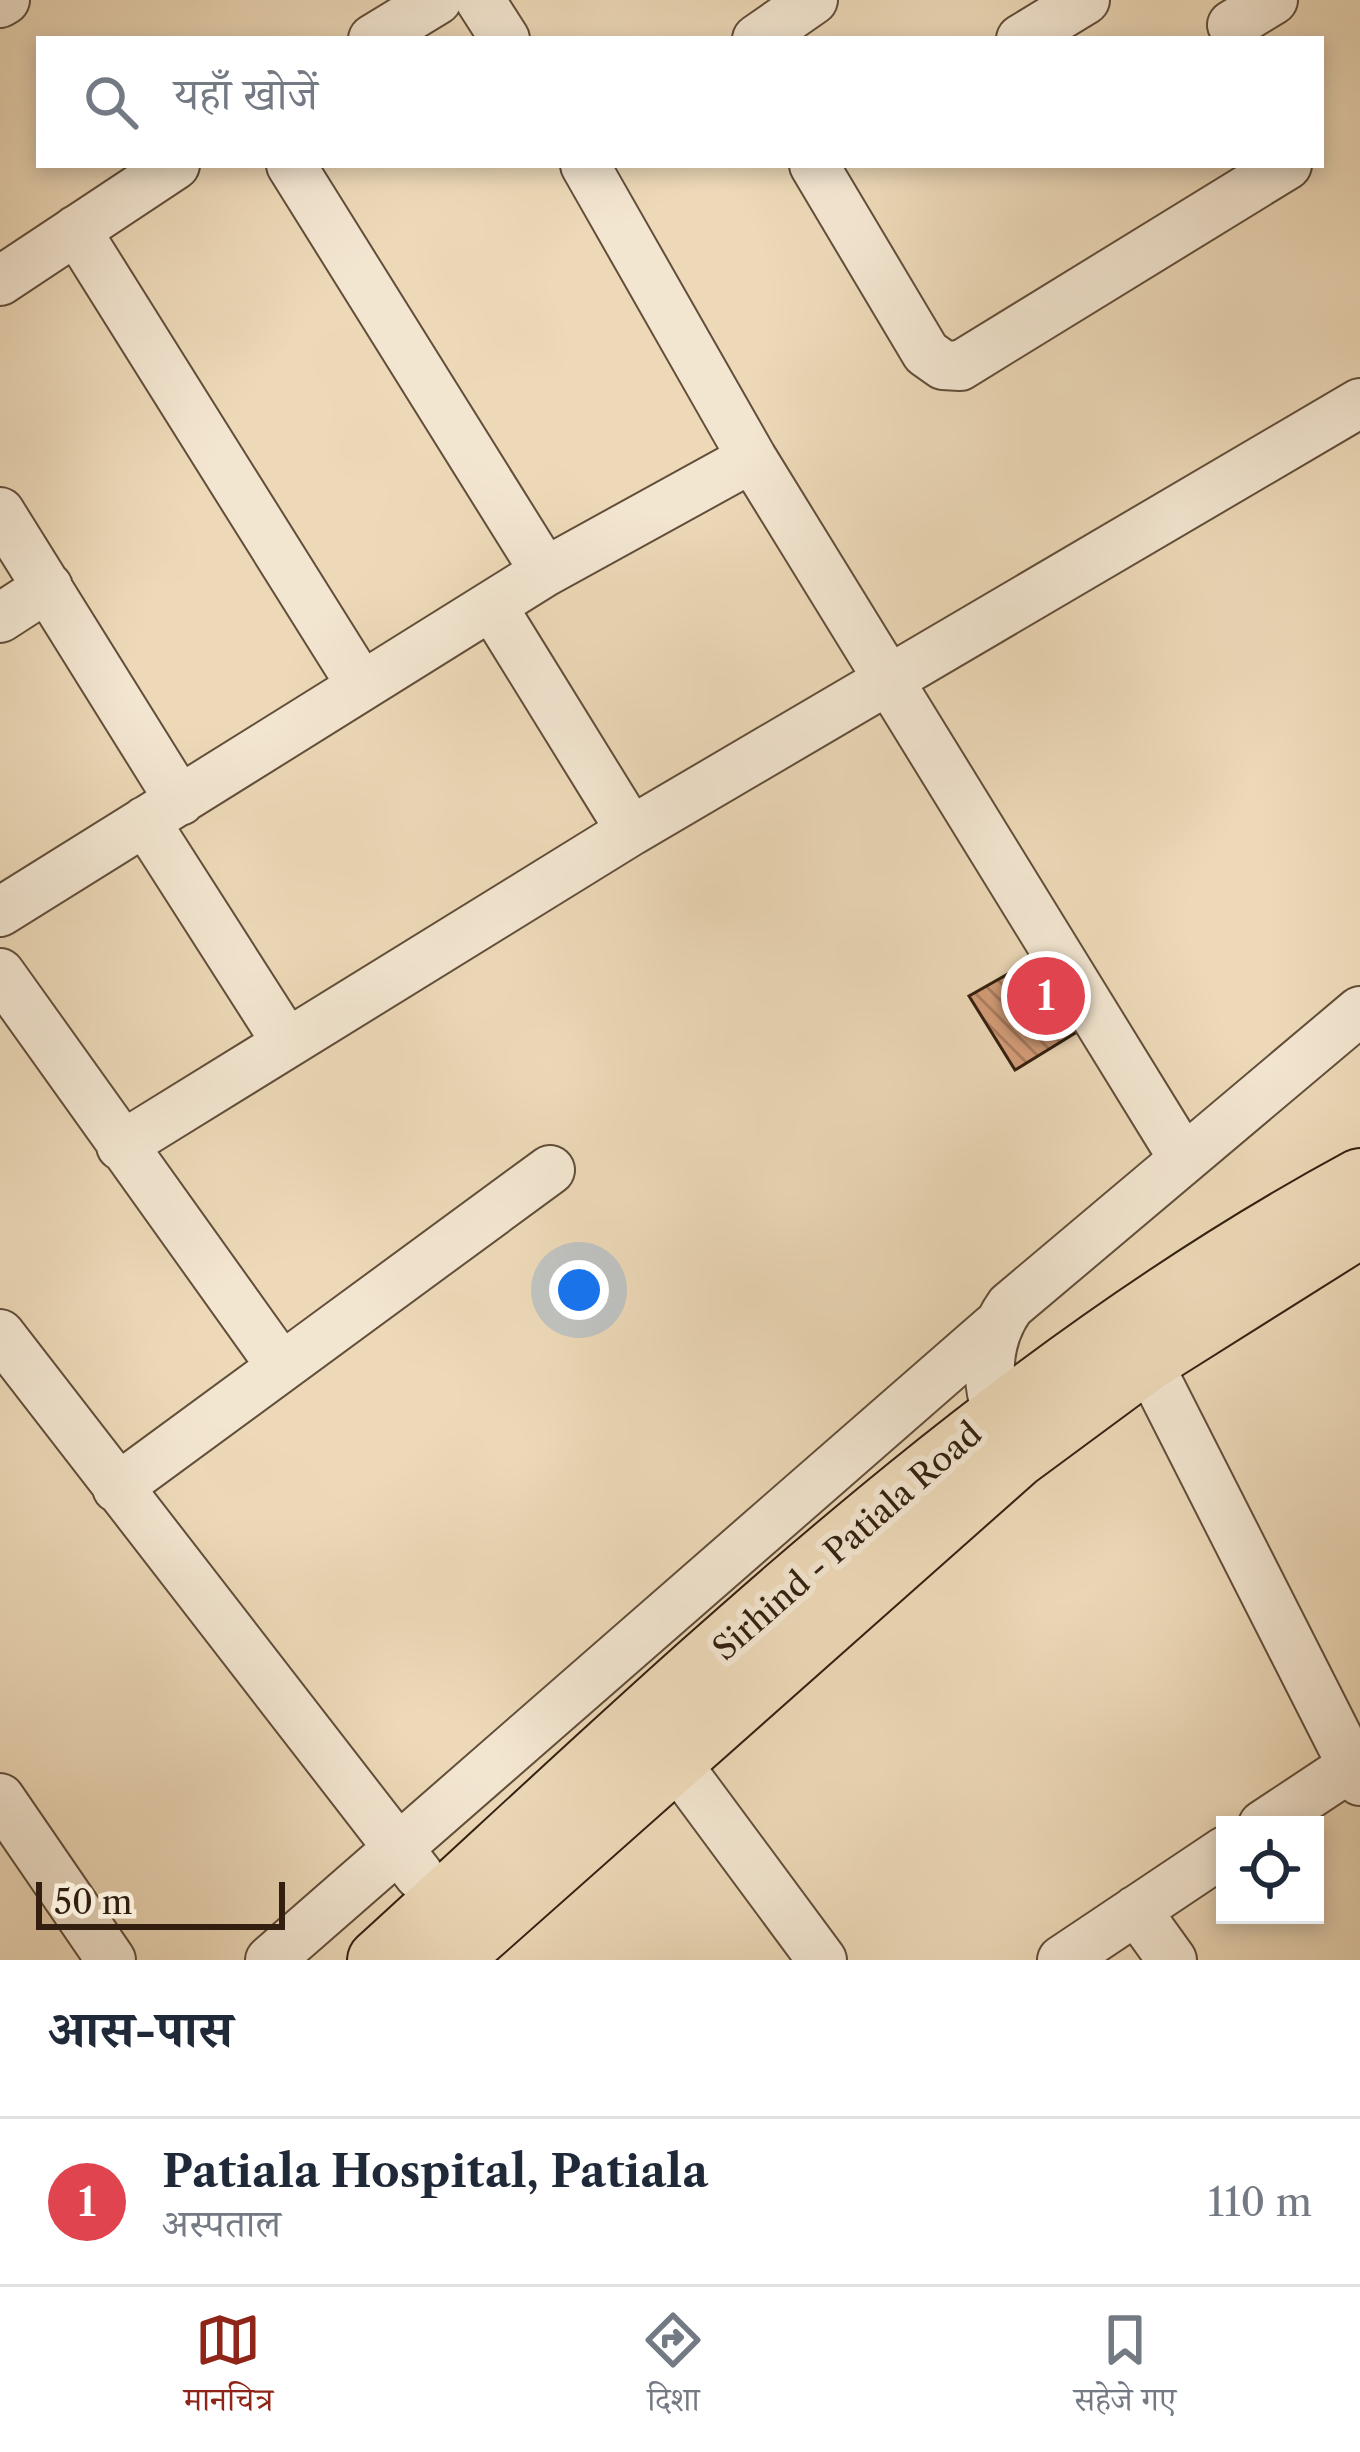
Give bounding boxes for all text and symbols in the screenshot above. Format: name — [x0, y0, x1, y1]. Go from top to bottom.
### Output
search box — [36, 36, 1324, 168]
text: यहाँ खोजें — [174, 66, 318, 122]
icon: search — [78, 69, 144, 135]
pin: 1 — [1007, 951, 1085, 1041]
your location — [549, 1260, 609, 1320]
street label: Sirhind - Patiala Road — [704, 1413, 990, 1669]
map controls — [1216, 1816, 1324, 1924]
button: locate — [1216, 1816, 1324, 1924]
scale bar — [36, 1876, 285, 1929]
text: 50 m — [54, 1882, 132, 1923]
text: आस-पास — [48, 1998, 233, 2060]
text: Patiala Hospital, Patiala — [162, 2143, 708, 2199]
text: 1 — [78, 2178, 96, 2226]
text: 110 m — [1208, 2178, 1312, 2226]
text: अस्पताल — [162, 2199, 281, 2247]
tab: मानचित्र — [184, 2307, 273, 2432]
tab: दिशा — [640, 2307, 706, 2432]
tab: सहेजे गए — [1074, 2307, 1176, 2432]

